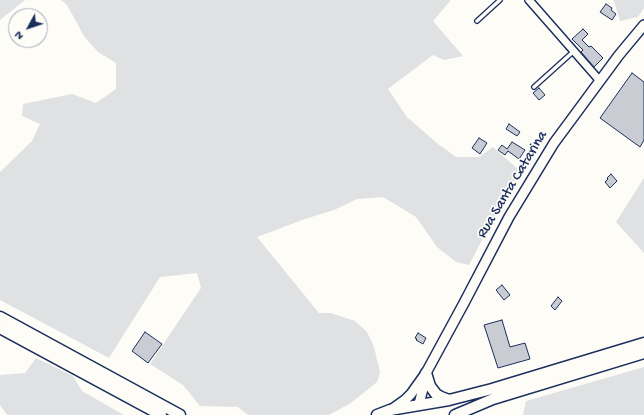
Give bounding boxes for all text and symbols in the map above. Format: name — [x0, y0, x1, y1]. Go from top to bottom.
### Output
north arrow — [8, 8, 48, 48]
text: N — [13, 28, 26, 42]
street label: Rua Santa Catarina — [474, 128, 552, 242]

